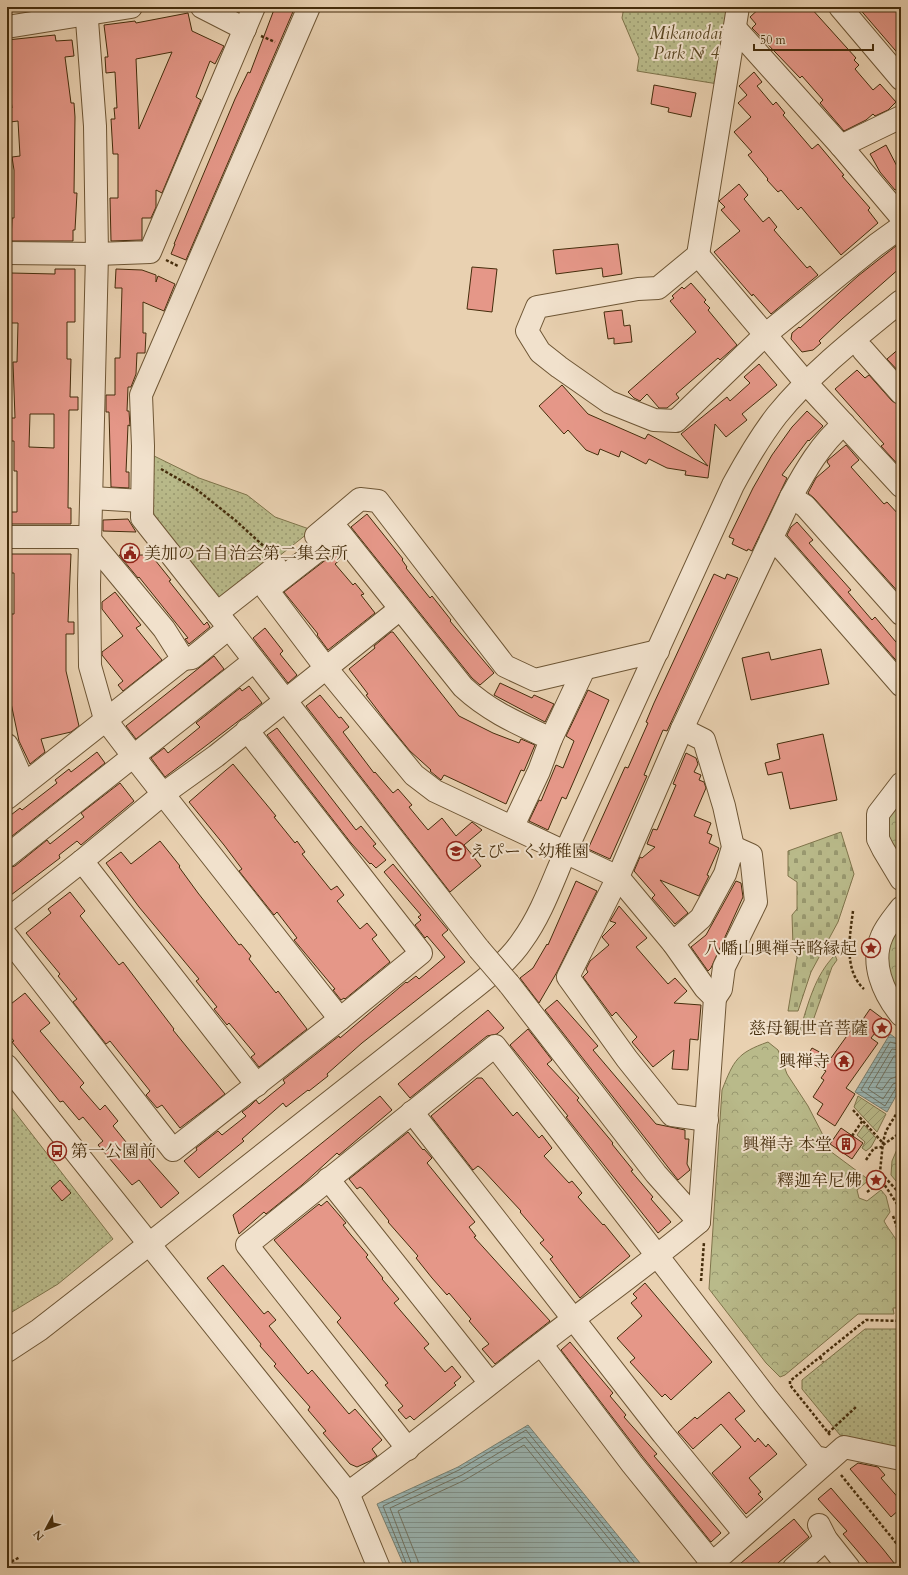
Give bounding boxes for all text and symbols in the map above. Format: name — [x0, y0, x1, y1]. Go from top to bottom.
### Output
park label: Mikanodai Park №4 — [650, 22, 723, 65]
scale bar — [754, 26, 873, 52]
text: 50 m — [760, 32, 787, 48]
public building icon: 美加の台自治会第二集会所 — [119, 542, 141, 564]
place label: 美加の台自治会第二集会所 — [144, 542, 348, 565]
school or university icon: えぴーく幼稚園 — [445, 840, 467, 862]
place label: えぴーく幼稚園 — [470, 840, 589, 863]
place label: 八幡山興禅寺略縁起 — [704, 937, 857, 960]
place icon: 八幡山興禅寺略縁起 — [860, 937, 882, 959]
place label: 慈母観世音菩薩 — [749, 1017, 868, 1040]
place icon: 慈母観世音菩薩 — [871, 1017, 893, 1039]
place label: 興禅寺 — [779, 1050, 830, 1073]
temple icon: 興禅寺 — [833, 1050, 855, 1072]
place label: 興禅寺 本堂 — [742, 1133, 832, 1156]
building icon: 興禅寺 本堂 — [835, 1133, 857, 1155]
bus stop icon: 第一公園前 — [46, 1140, 68, 1162]
place label: 第一公園前 — [71, 1140, 156, 1163]
place label: 釋迦牟尼佛 — [777, 1169, 862, 1192]
place icon: 釋迦牟尼佛 — [865, 1169, 887, 1191]
north arrow — [26, 1509, 66, 1549]
text: N — [30, 1526, 48, 1544]

